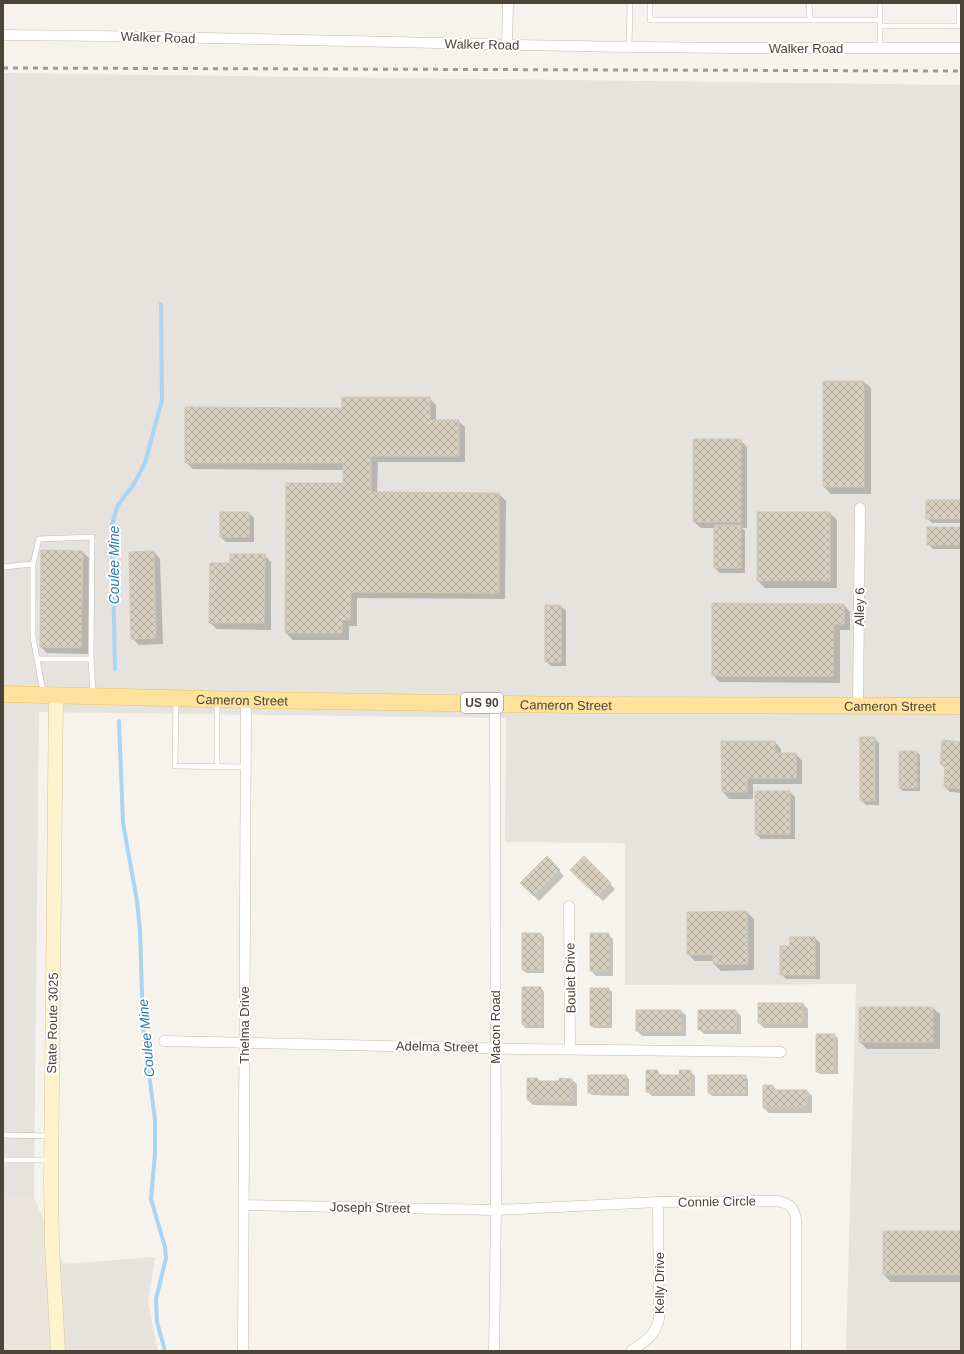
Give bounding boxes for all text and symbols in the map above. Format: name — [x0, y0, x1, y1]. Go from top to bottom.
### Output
street label: Walker Road — [120, 29, 196, 46]
street label: Walker Road — [445, 36, 519, 53]
street label: Walker Road — [769, 41, 843, 56]
water label: Coulee Mine — [106, 525, 122, 604]
street label: Alley 6 — [852, 587, 867, 627]
street label: Cameron Street — [196, 692, 288, 709]
road number: US 90 — [461, 693, 503, 713]
street label: Cameron Street — [520, 697, 612, 713]
street label: Cameron Street — [844, 699, 936, 714]
street label: Boulet Drive — [562, 942, 579, 1014]
street label: State Route 3025 — [44, 972, 61, 1074]
street label: Thelma Drive — [237, 986, 252, 1064]
street label: Macon Road — [488, 990, 503, 1064]
water label: Coulee Mine — [135, 998, 157, 1078]
street label: Adelma Street — [396, 1038, 479, 1055]
street label: Connie Circle — [678, 1193, 756, 1210]
street label: Joseph Street — [330, 1199, 411, 1216]
street label: Kelly Drive — [652, 1252, 667, 1314]

